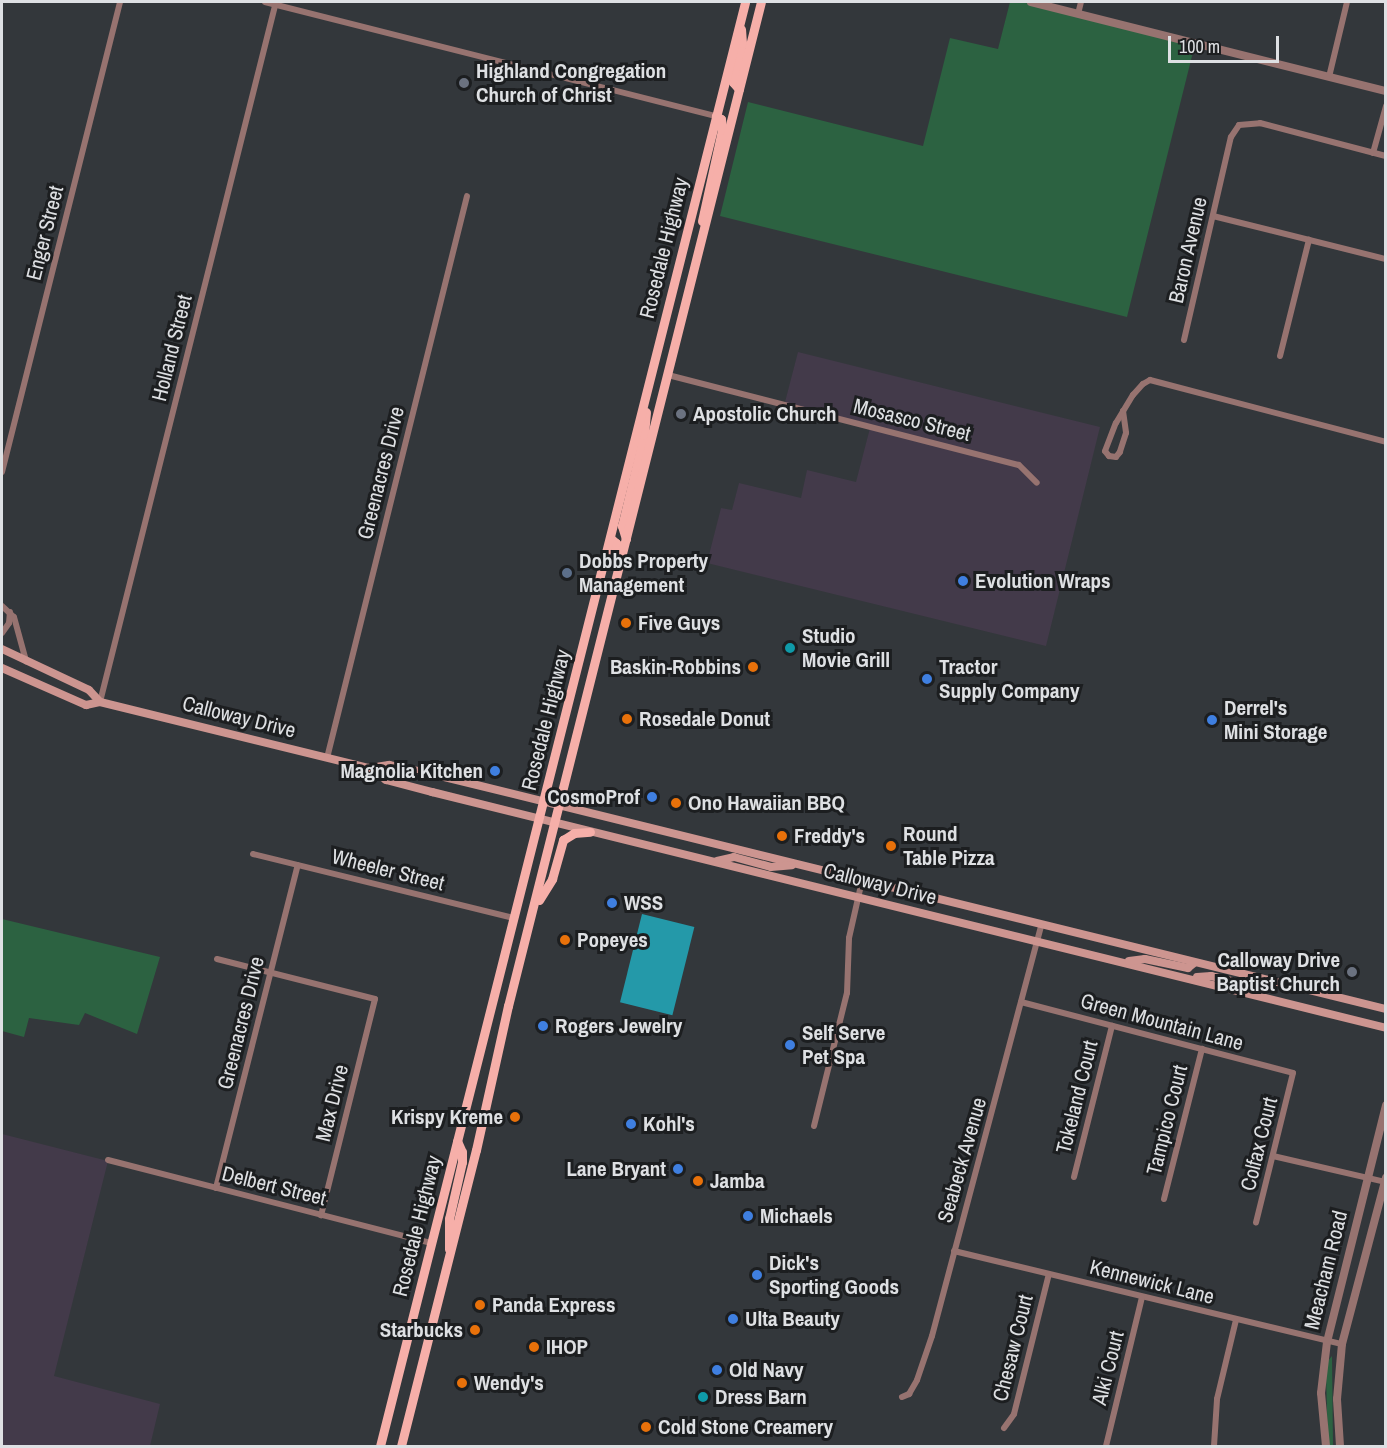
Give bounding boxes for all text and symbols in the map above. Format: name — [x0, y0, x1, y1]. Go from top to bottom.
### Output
scale bar — [1171, 24, 1282, 62]
text: 100 m — [1179, 34, 1220, 59]
place label: Highland Congregation Church of Christ — [476, 58, 666, 108]
marker: Highland Congregation Church of Christ — [457, 76, 471, 90]
street label: Rosedale Highway — [634, 175, 694, 321]
street label: Enger Street — [21, 183, 69, 283]
street label: Baron Avenue — [1163, 194, 1213, 306]
street label: Holland Street — [147, 292, 197, 404]
street label: Mosasco Street — [851, 393, 973, 447]
place label: Apostolic Church — [693, 401, 837, 427]
street label: Greenacres Drive — [352, 404, 410, 542]
marker: Apostolic Church — [674, 407, 688, 421]
place label: Dobbs Property Management — [579, 548, 708, 598]
marker: Dobbs Property Management — [560, 566, 574, 580]
place label: Evolution Wraps — [975, 568, 1111, 594]
marker: Evolution Wraps — [956, 574, 970, 588]
place label: Five Guys — [638, 610, 720, 636]
marker: Five Guys — [619, 616, 633, 630]
place label: Studio Movie Grill — [802, 623, 890, 673]
marker: Studio Movie Grill — [783, 641, 797, 655]
street label: Rosedale Highway — [516, 647, 576, 793]
place label: Baskin-Robbins — [610, 654, 741, 680]
place label: Tractor Supply Company — [939, 654, 1080, 704]
marker: Baskin-Robbins — [746, 660, 760, 674]
marker: Tractor Supply Company — [920, 672, 934, 686]
street label: Calloway Drive — [180, 691, 298, 743]
place label: Derrel's Mini Storage — [1224, 695, 1327, 745]
place label: Rosedale Donut — [639, 706, 770, 732]
marker: Rosedale Donut — [620, 712, 634, 726]
marker: Derrel's Mini Storage — [1205, 713, 1219, 727]
place label: Magnolia Kitchen — [340, 758, 483, 784]
marker: Magnolia Kitchen — [488, 764, 502, 778]
place label: CosmoProf — [547, 784, 640, 810]
marker: CosmoProf — [645, 790, 659, 804]
place label: Ono Hawaiian BBQ — [688, 790, 845, 816]
marker: Ono Hawaiian BBQ — [669, 796, 683, 810]
place label: Round Table Pizza — [903, 821, 995, 871]
place label: Freddy's — [794, 823, 865, 849]
marker: Freddy's — [775, 829, 789, 843]
marker: Round Table Pizza — [884, 839, 898, 853]
street label: Wheeler Street — [329, 844, 447, 896]
street label: Calloway Drive — [821, 858, 939, 910]
place label: WSS — [624, 890, 663, 916]
marker: WSS — [605, 896, 619, 910]
place label: Popeyes — [577, 927, 648, 953]
marker: Popeyes — [558, 933, 572, 947]
place label: Calloway Drive Baptist Church — [1217, 947, 1340, 997]
street label: Greenacres Drive — [212, 954, 270, 1092]
marker: Calloway Drive Baptist Church — [1345, 965, 1359, 979]
street label: Green Mountain Lane — [1078, 988, 1246, 1056]
place label: Rogers Jewelry — [555, 1013, 682, 1039]
marker: Rogers Jewelry — [536, 1019, 550, 1033]
place label: Self Serve Pet Spa — [802, 1020, 885, 1070]
marker: Self Serve Pet Spa — [783, 1038, 797, 1052]
street label: Tokeland Court — [1051, 1038, 1103, 1156]
street label: Max Drive — [310, 1062, 354, 1144]
street label: Tampico Court — [1141, 1062, 1193, 1178]
street label: Seabeck Avenue — [932, 1094, 992, 1226]
street label: Colfax Court — [1235, 1095, 1283, 1193]
place label: Krispy Kreme — [391, 1104, 503, 1130]
marker: Krispy Kreme — [508, 1110, 522, 1124]
place label: Kohl's — [643, 1111, 695, 1137]
marker: Kohl's — [624, 1117, 638, 1131]
street label: Rosedale Highway — [387, 1153, 447, 1299]
place label: Lane Bryant — [566, 1156, 666, 1182]
street label: Delbert Street — [219, 1161, 329, 1211]
marker: Lane Bryant — [671, 1162, 685, 1176]
place label: Jamba — [710, 1168, 765, 1194]
marker: Jamba — [691, 1174, 705, 1188]
place label: Michaels — [760, 1203, 833, 1229]
street label: Meacham Road — [1299, 1208, 1353, 1332]
marker: Michaels — [741, 1209, 755, 1223]
place label: Dick's Sporting Goods — [769, 1250, 899, 1300]
street label: Kennewick Lane — [1087, 1254, 1217, 1310]
marker: Dick's Sporting Goods — [750, 1268, 764, 1282]
place label: Panda Express — [492, 1292, 615, 1318]
street label: Chesaw Court — [988, 1292, 1038, 1404]
marker: Panda Express — [473, 1298, 487, 1312]
place label: Ulta Beauty — [745, 1306, 840, 1332]
marker: Ulta Beauty — [726, 1312, 740, 1326]
place label: Starbucks — [380, 1317, 463, 1343]
marker: Starbucks — [468, 1323, 482, 1337]
street label: Alki Court — [1087, 1328, 1129, 1408]
place label: IHOP — [546, 1334, 588, 1360]
marker: IHOP — [527, 1340, 541, 1354]
place label: Old Navy — [729, 1357, 804, 1383]
marker: Old Navy — [710, 1363, 724, 1377]
place label: Wendy's — [474, 1370, 544, 1396]
marker: Wendy's — [455, 1376, 469, 1390]
place label: Dress Barn — [715, 1384, 807, 1410]
marker: Dress Barn — [696, 1390, 710, 1404]
place label: Cold Stone Creamery — [658, 1414, 833, 1440]
marker: Cold Stone Creamery — [639, 1420, 653, 1434]

